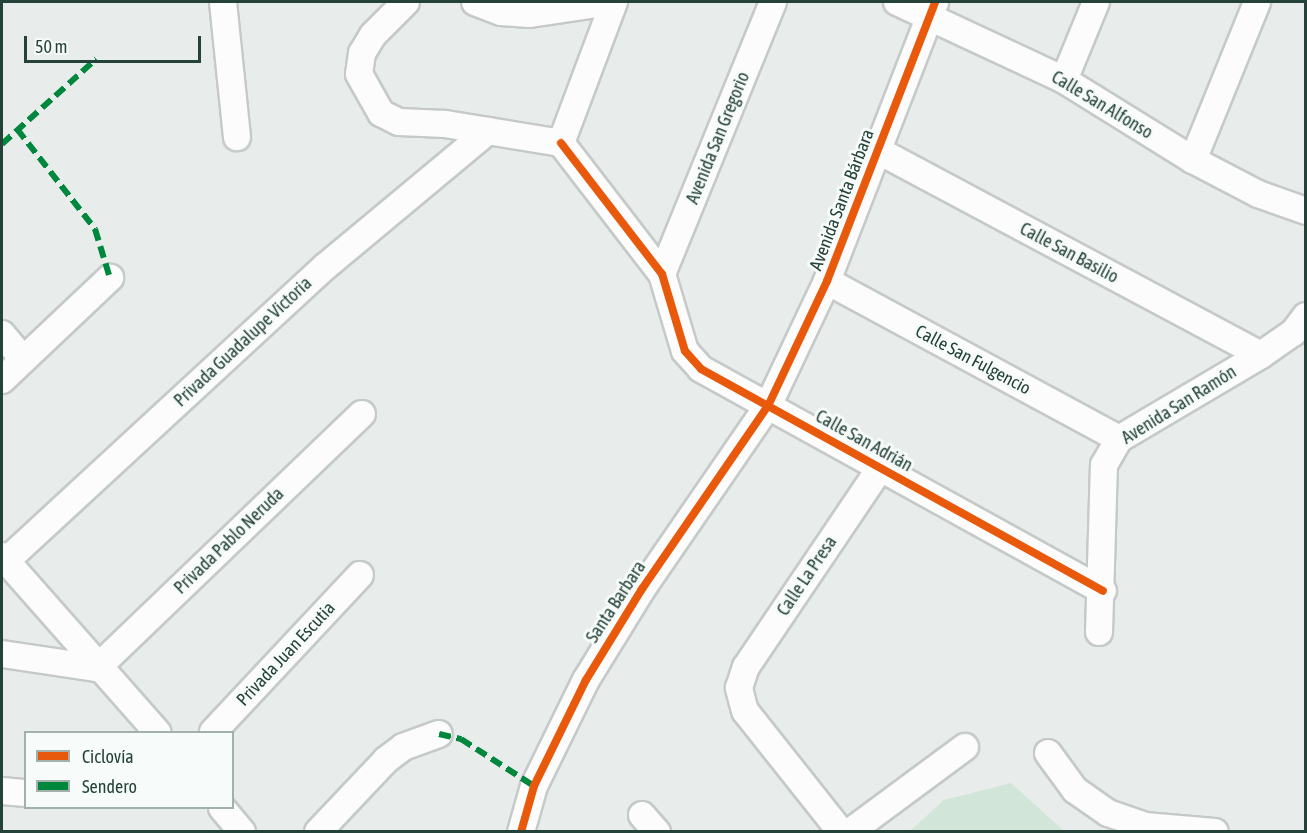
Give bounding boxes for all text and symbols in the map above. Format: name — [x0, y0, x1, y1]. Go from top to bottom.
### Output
scale bar — [27, 24, 204, 62]
text: 50 m — [35, 36, 67, 57]
street label: Calle San Alfonso — [1048, 66, 1156, 144]
street label: Avenida San Gregorio — [682, 69, 754, 207]
street label: Avenida Santa Bárbara — [805, 126, 879, 274]
street label: Calle San Basilio — [1016, 218, 1122, 288]
street label: Privada Guadalupe Victoria — [170, 273, 316, 411]
street label: Calle San Fulgencio — [912, 321, 1034, 399]
street label: Avenida San Ramón — [1118, 361, 1240, 449]
street label: Calle San Adrián — [812, 405, 916, 477]
street label: Privada Pablo Neruda — [170, 483, 288, 599]
street label: Calle La Presa — [773, 532, 841, 620]
street label: Santa Barbara — [582, 557, 650, 647]
street label: Privada Juan Escutia — [232, 598, 340, 710]
legend — [24, 731, 234, 809]
text: Ciclovía — [82, 746, 134, 767]
text: Sendero — [82, 776, 137, 797]

